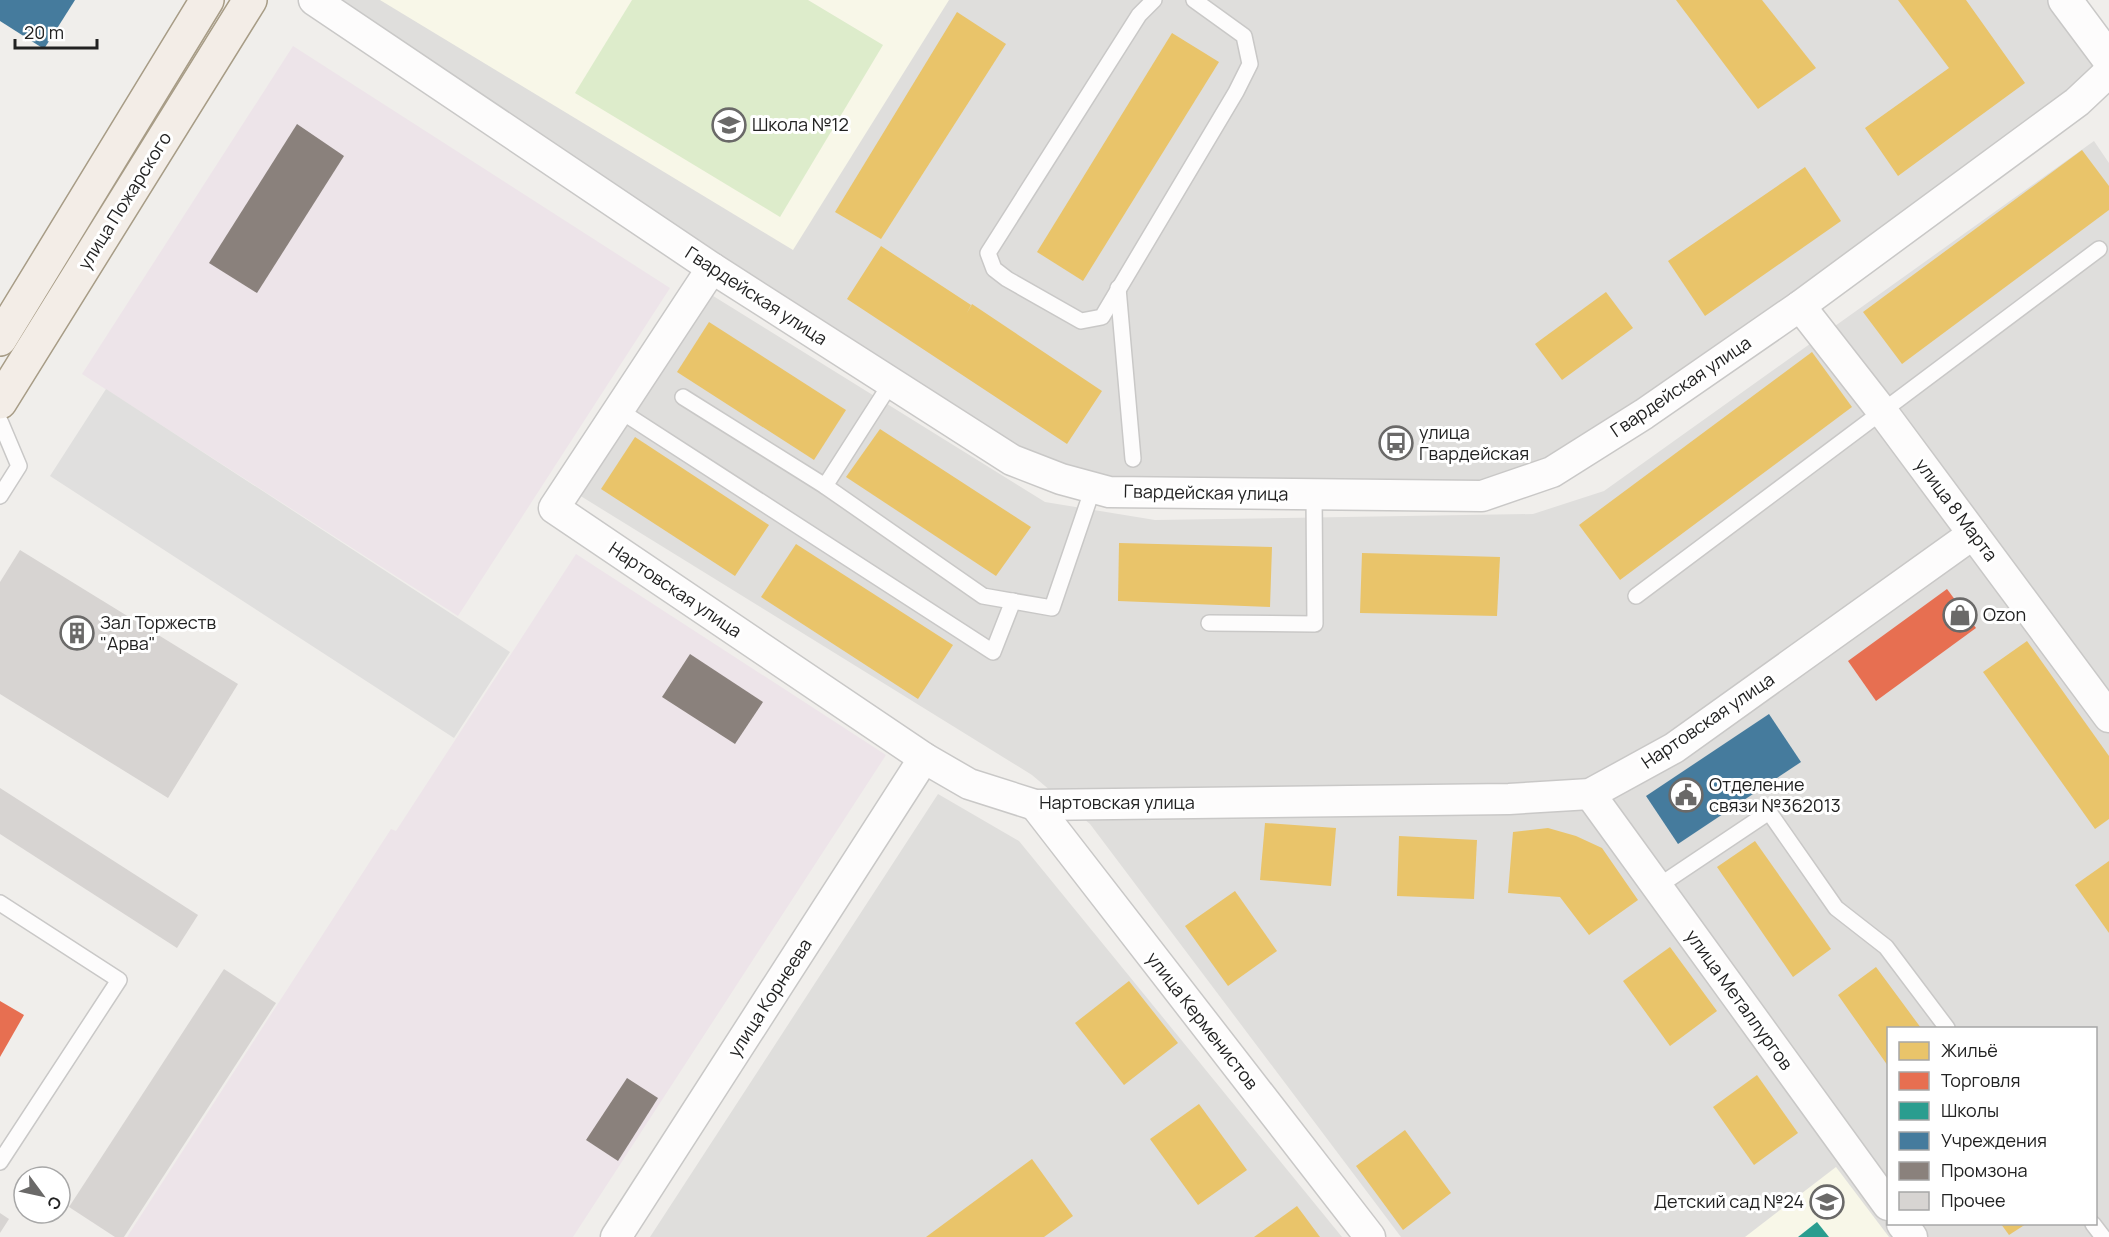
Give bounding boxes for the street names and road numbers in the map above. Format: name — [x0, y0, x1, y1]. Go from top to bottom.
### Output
street label: улица Пожарского — [72, 127, 176, 274]
street label: Гвардейская улица — [681, 240, 832, 350]
street label: Гвардейская улица — [1605, 330, 1755, 442]
street label: улица 8 Марта — [1910, 453, 2003, 566]
street label: Гвардейская улица — [1123, 479, 1289, 505]
street label: Нартовская улица — [604, 536, 747, 643]
street label: Нартовская улица — [1636, 667, 1779, 774]
street label: Нартовская улица — [1039, 790, 1195, 814]
street label: улица Металлургов — [1681, 924, 1799, 1075]
street label: улица Корнеева — [722, 933, 817, 1061]
street label: улица Керменистов — [1141, 947, 1264, 1094]

